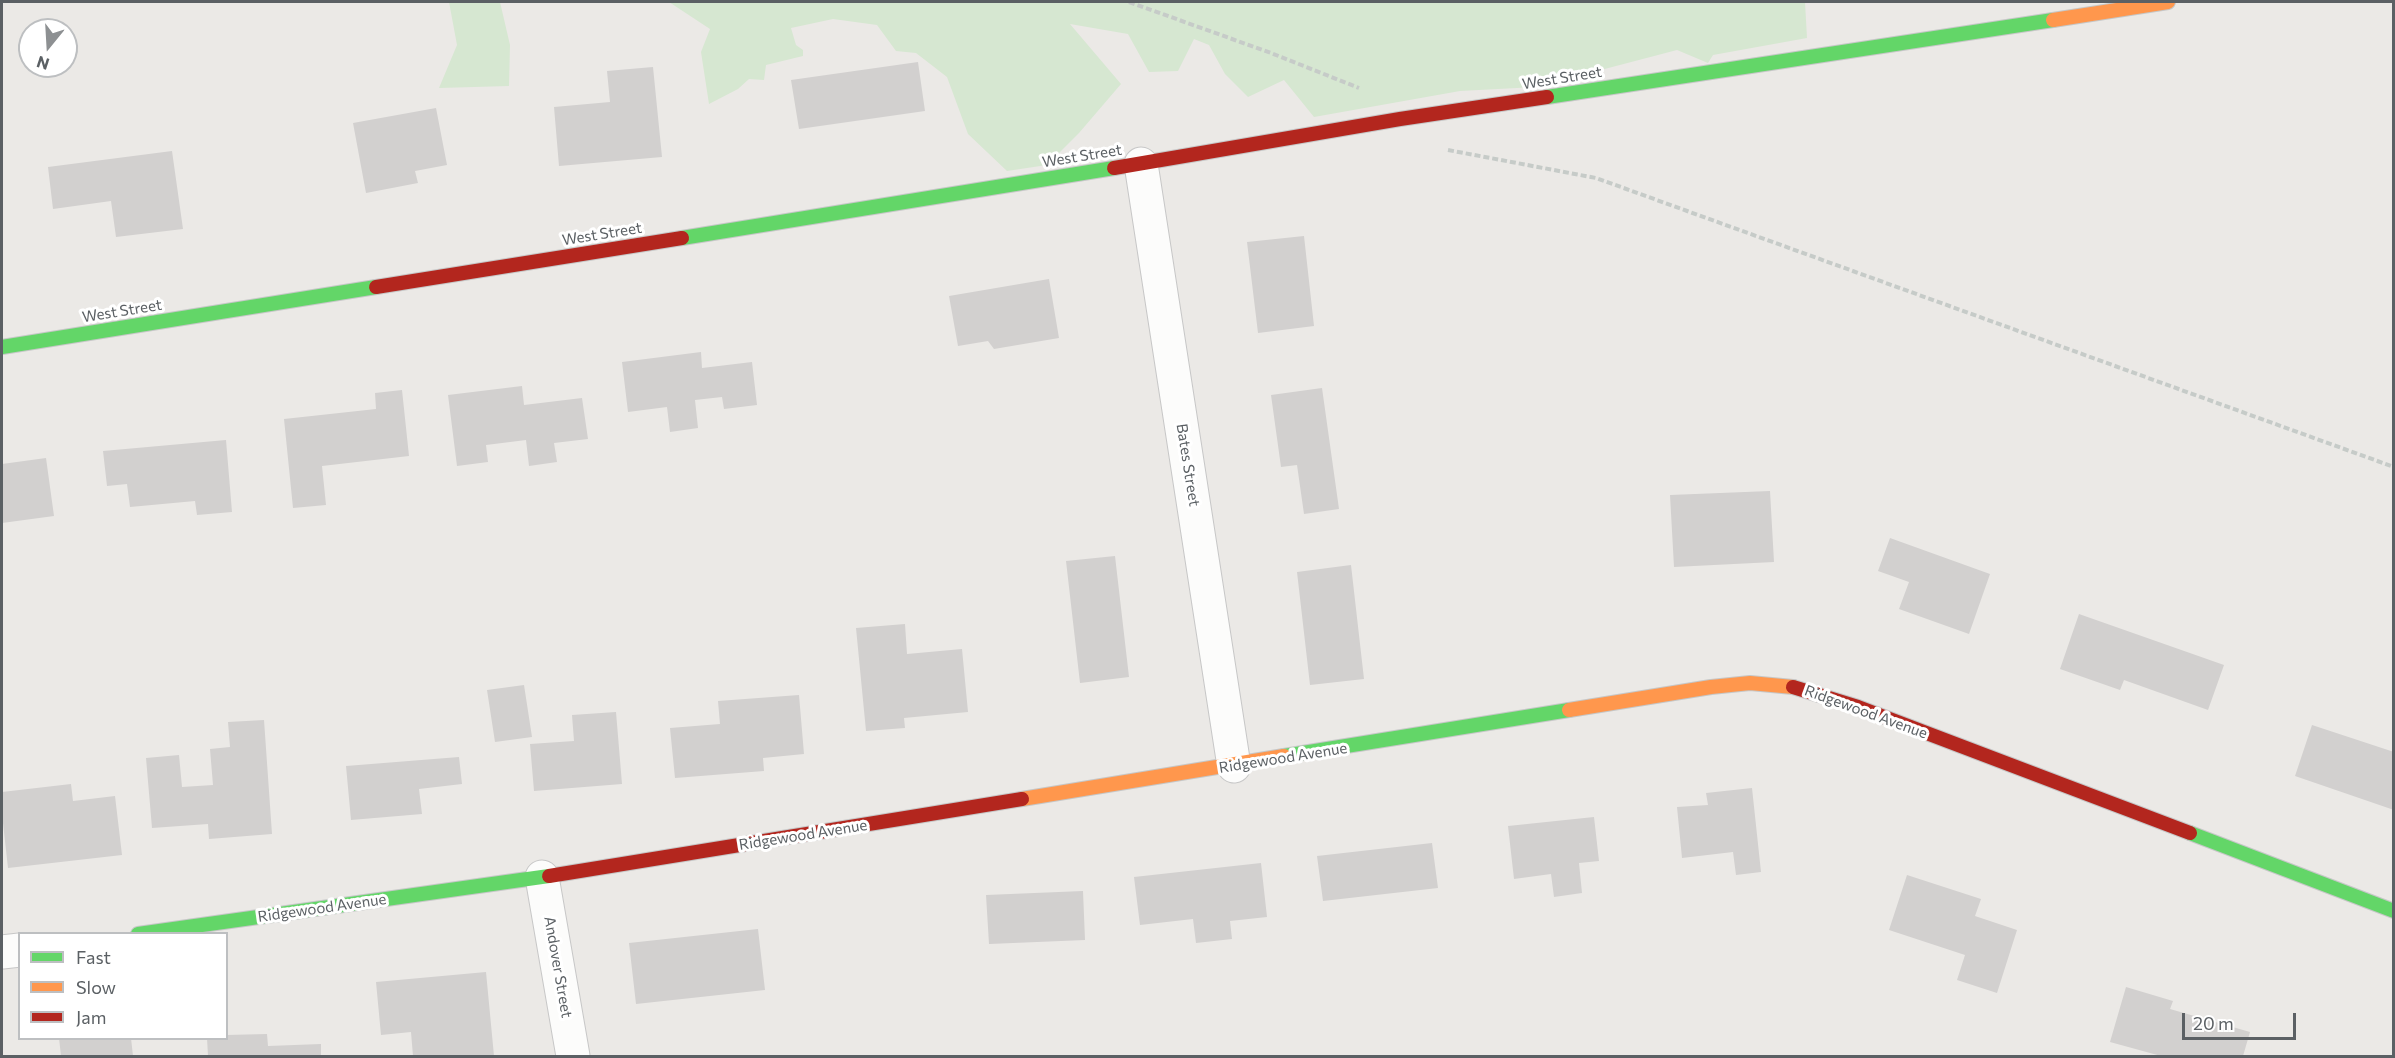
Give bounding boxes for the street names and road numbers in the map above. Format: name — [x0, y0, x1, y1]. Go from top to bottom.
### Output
street label: West Street — [1521, 63, 1603, 93]
street label: West Street — [1041, 141, 1123, 171]
street label: West Street — [561, 219, 643, 249]
street label: West Street — [81, 296, 163, 326]
street label: Bates Street — [1173, 422, 1203, 508]
street label: Ridgewood Avenue — [1802, 681, 1930, 743]
street label: Ridgewood Avenue — [1218, 739, 1348, 777]
street label: Ridgewood Avenue — [738, 816, 868, 854]
street label: Ridgewood Avenue — [257, 890, 387, 926]
street label: Andover Street — [540, 915, 576, 1019]

